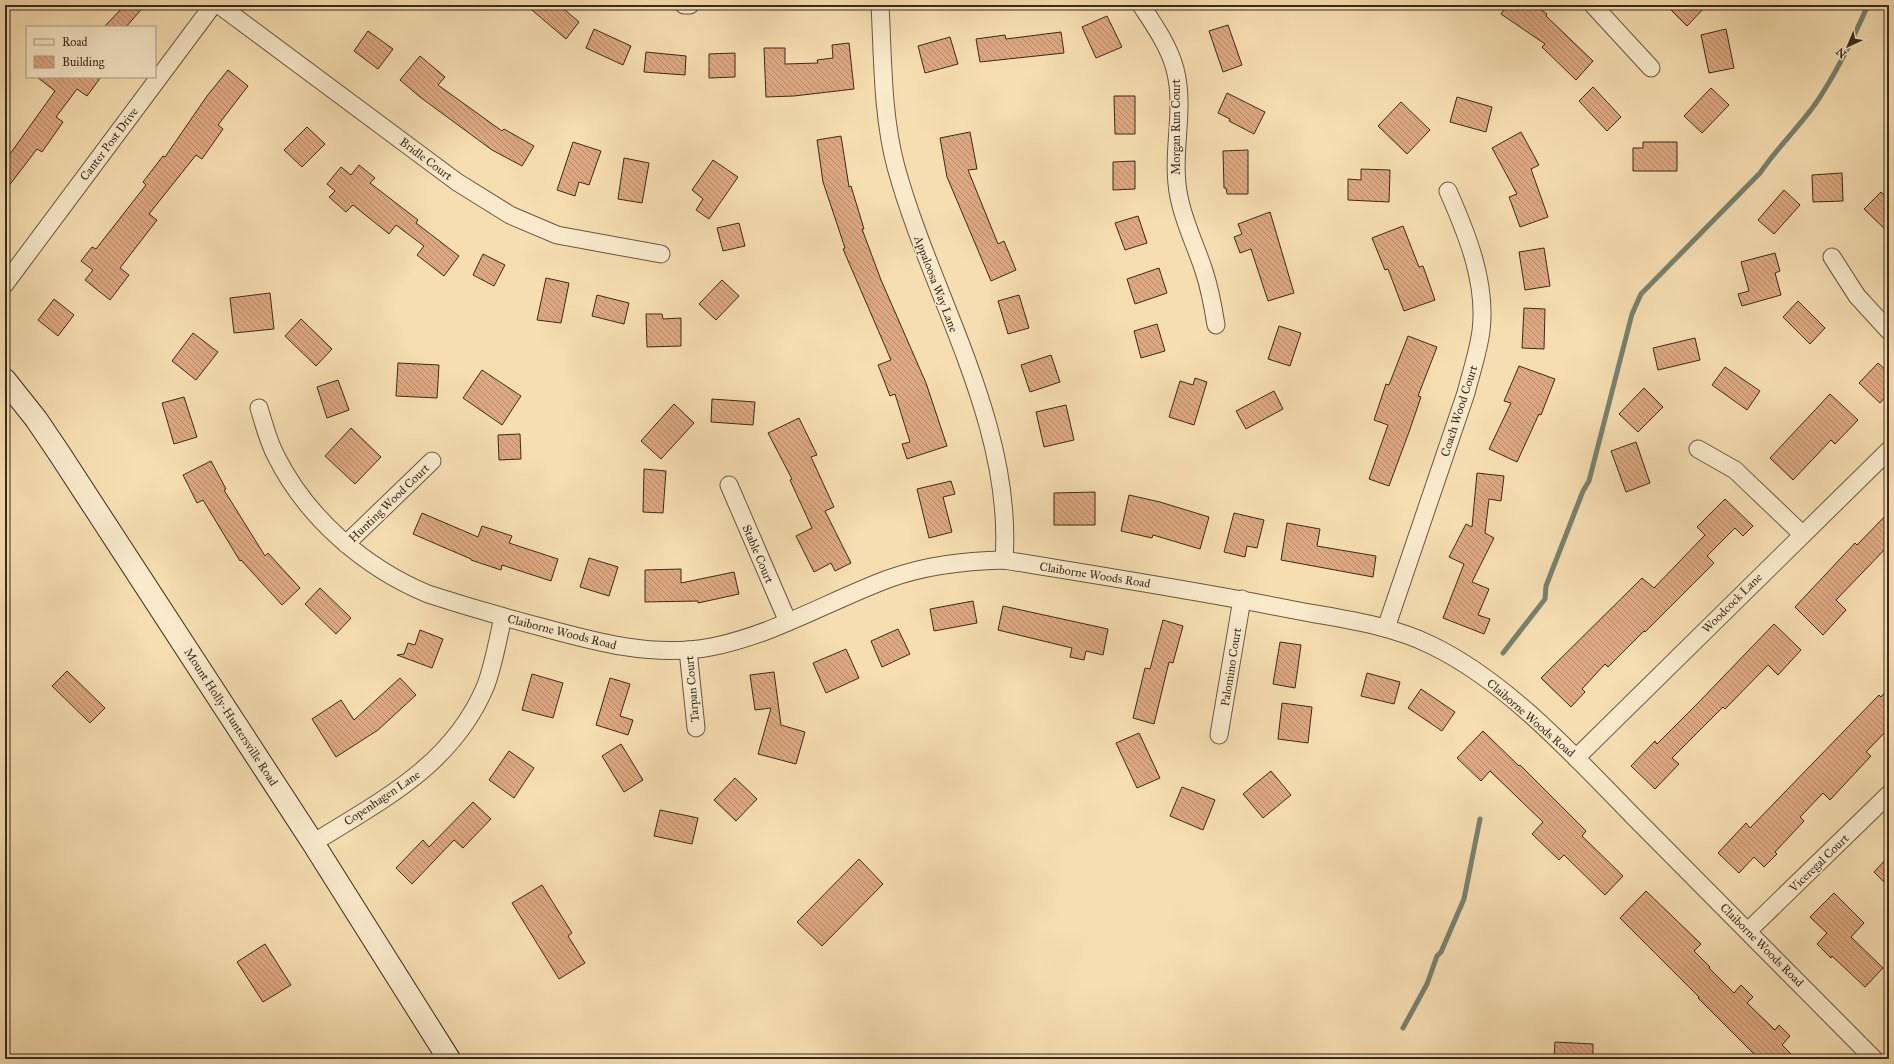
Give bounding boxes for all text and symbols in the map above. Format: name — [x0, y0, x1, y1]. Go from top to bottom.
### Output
legend — [26, 26, 156, 78]
north arrow — [1828, 26, 1868, 66]
text: Road — [62, 35, 88, 49]
text: N — [1833, 44, 1849, 61]
text: Building — [62, 55, 105, 70]
street label: Morgan Run Court — [1169, 78, 1184, 175]
street label: Canter Post Drive — [77, 105, 141, 183]
street label: Bridle Court — [397, 135, 456, 184]
street label: Appaloosa Way Lane — [911, 233, 961, 334]
street label: Coach Wood Court — [1438, 363, 1481, 458]
street label: Hunting Wood Court — [346, 460, 433, 546]
street label: Stable Court — [739, 523, 777, 586]
street label: Claiborne Woods Road — [1039, 559, 1151, 591]
street label: Woodcock Lane — [1699, 570, 1765, 636]
street label: Claiborne Woods Road — [506, 612, 618, 652]
street label: Palomino Court — [1218, 626, 1244, 707]
street label: Mount Holly-Huntersville Road — [181, 646, 281, 788]
street label: Tarpan Court — [682, 654, 702, 723]
street label: Claiborne Woods Road — [1484, 676, 1578, 760]
street label: Copenhagen Lane — [341, 767, 423, 829]
street label: Viceregal Court — [1786, 831, 1853, 896]
street label: Claiborne Woods Road — [1717, 900, 1807, 990]

